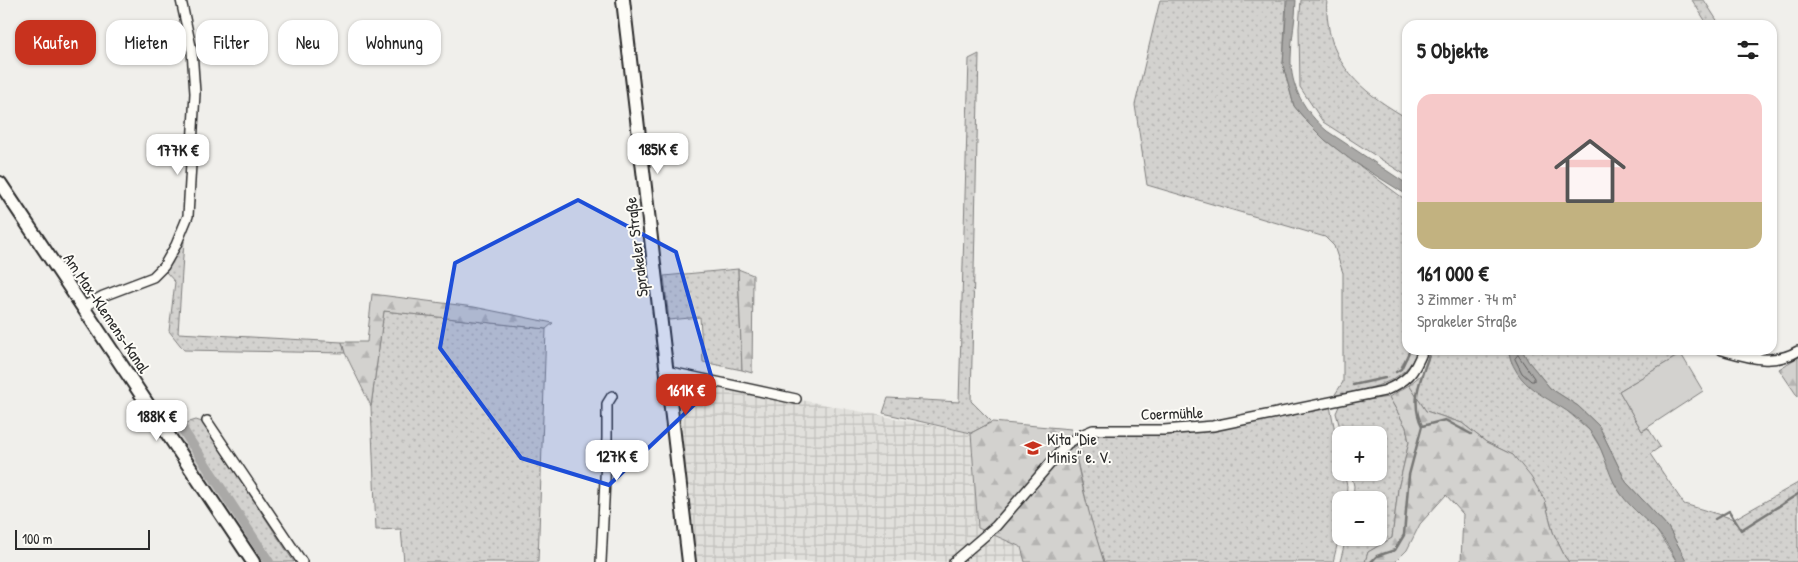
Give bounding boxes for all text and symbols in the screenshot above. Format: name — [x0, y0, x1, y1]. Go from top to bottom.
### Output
chip: Kaufen — [15, 20, 96, 65]
chip: Mieten — [106, 20, 186, 65]
chip: Filter — [196, 20, 268, 65]
chip: Neu — [278, 20, 338, 65]
chip: Wohnung — [348, 20, 441, 65]
text: 5 Objekte — [1417, 36, 1489, 65]
icon: filters — [1734, 36, 1762, 64]
icon: home — [1545, 126, 1635, 216]
pin: 185K € — [617, 132, 699, 175]
pin: 177K € — [137, 134, 219, 176]
text: 185K € — [638, 138, 678, 160]
text: 177K € — [157, 139, 199, 161]
street label: Sprakeler Straße — [619, 195, 653, 298]
street label: Am Max-Klemens-Kanal — [59, 249, 156, 378]
text: 161 000 € — [1417, 259, 1489, 288]
text: 3 Zimmer · 74 m² — [1417, 288, 1517, 310]
text: Sprakeler Straße — [1417, 310, 1517, 332]
pin: 161K € — [645, 374, 727, 416]
text: 161K € — [667, 379, 705, 401]
pin: 188K € — [116, 400, 198, 442]
street label: Coermühle — [1140, 401, 1204, 425]
text: 188K € — [137, 405, 177, 427]
map controls — [1332, 426, 1387, 546]
button: + — [1332, 426, 1387, 481]
place label: Kita "Die Minis" e. V. — [1047, 428, 1112, 468]
school or university icon: Kita "Die Minis" e. V. — [1023, 438, 1043, 458]
pin: 127K € — [576, 440, 658, 482]
text: 127K € — [597, 445, 637, 467]
button: − — [1332, 491, 1387, 546]
scale bar — [15, 527, 150, 550]
text: 100 m — [22, 529, 52, 548]

